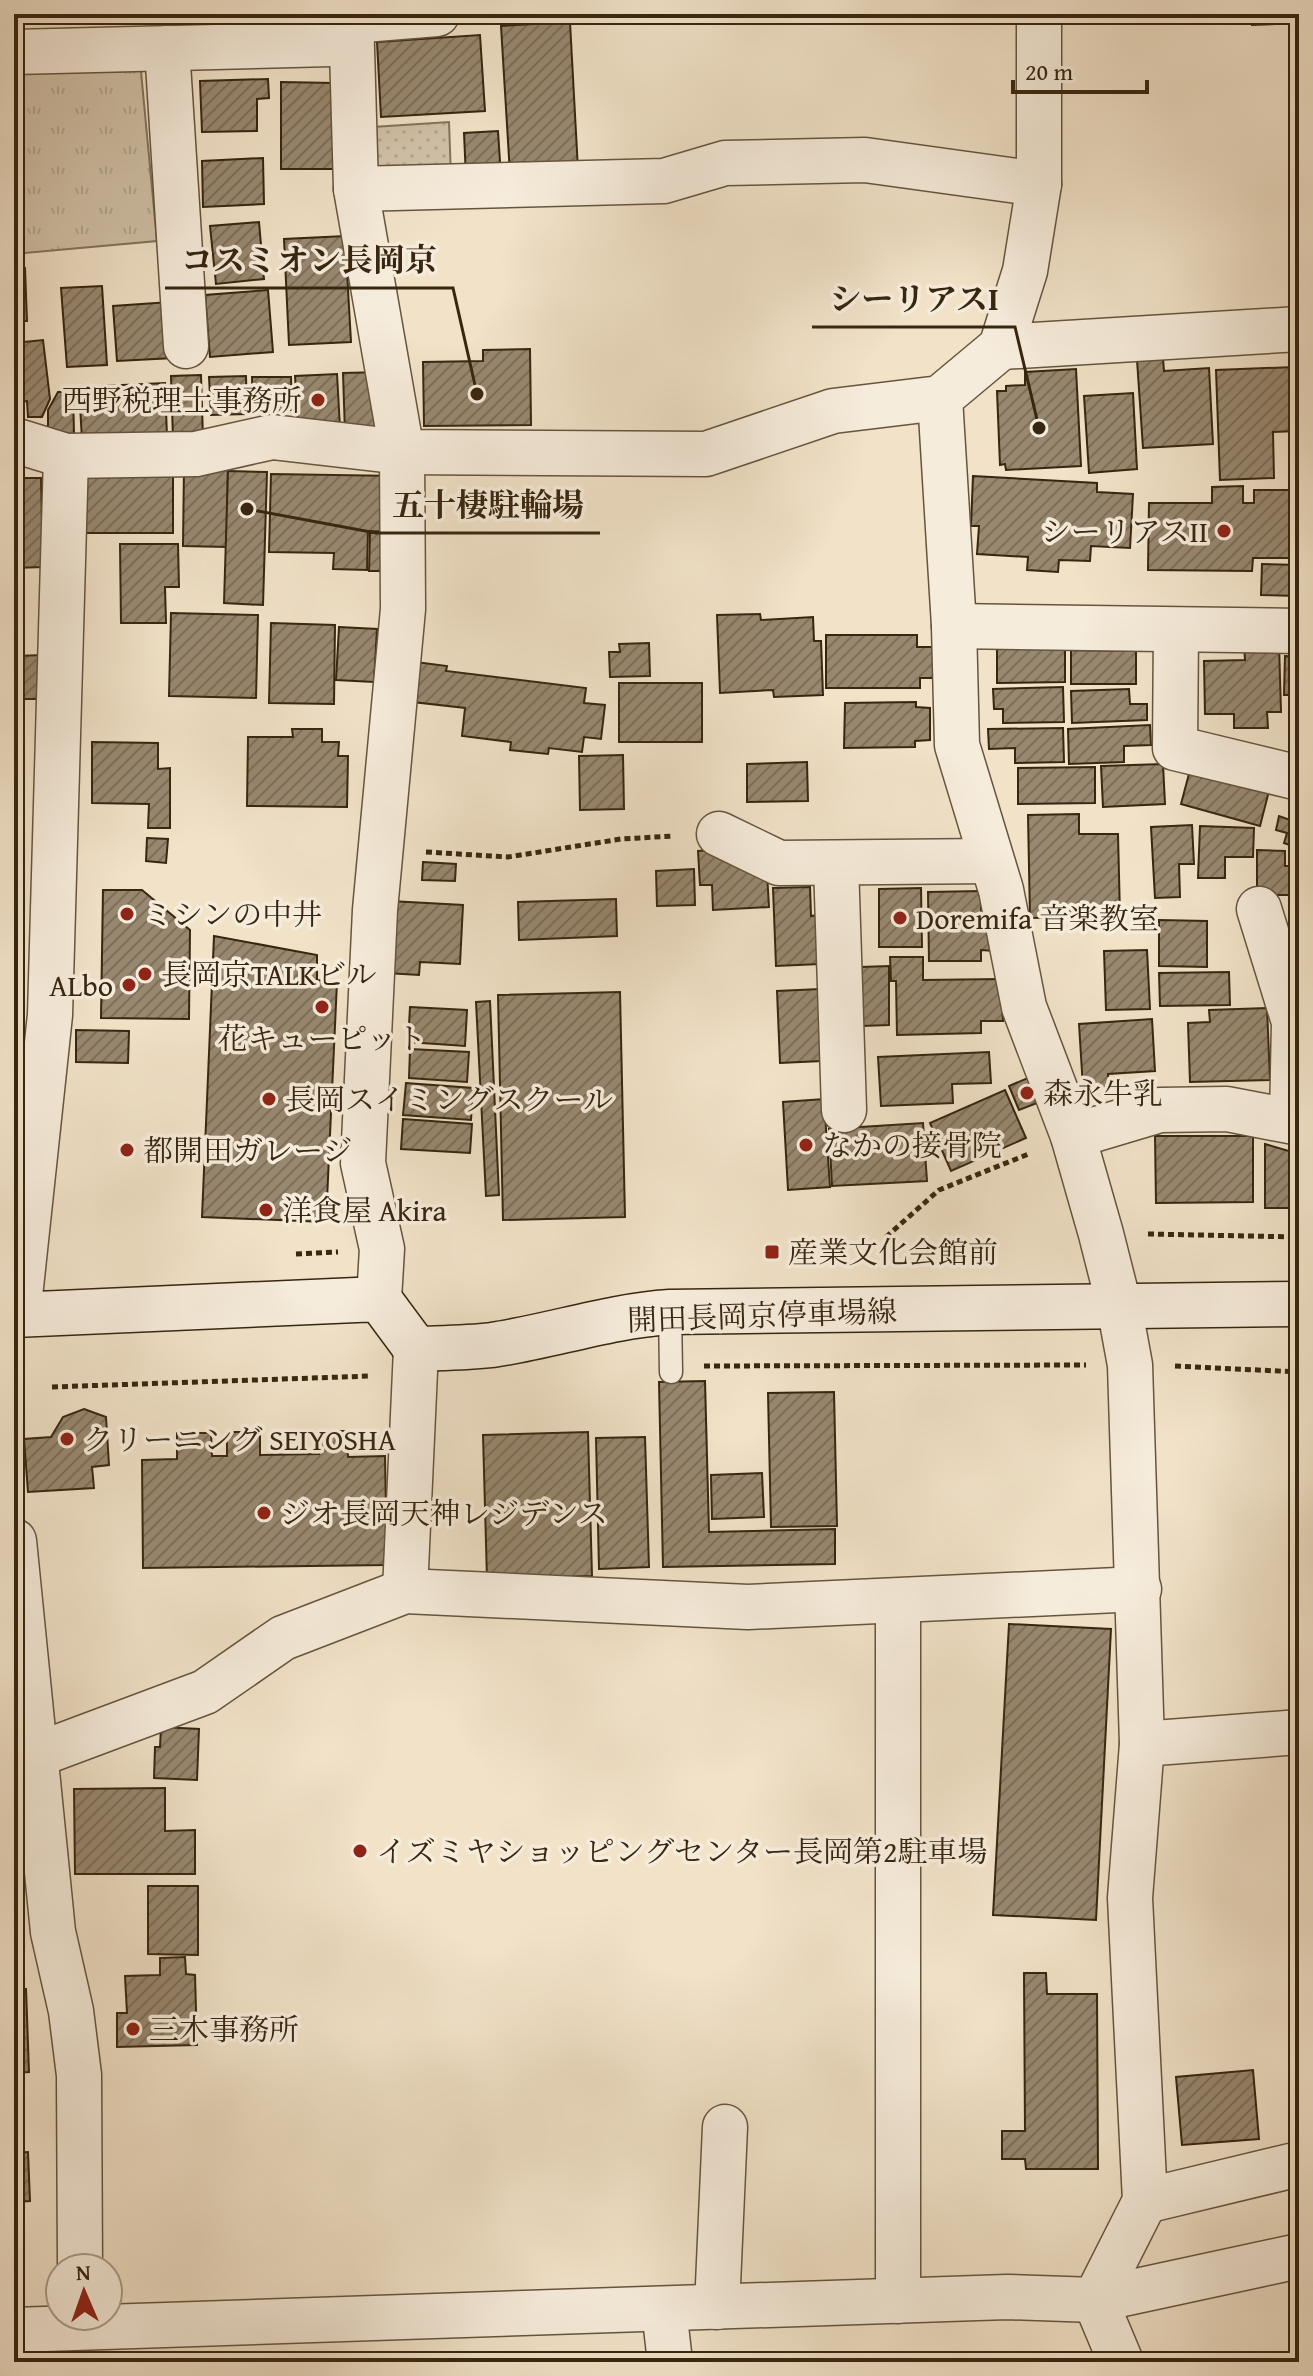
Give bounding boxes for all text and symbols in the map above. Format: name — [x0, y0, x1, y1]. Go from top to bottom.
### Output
scale bar — [1013, 44, 1147, 94]
text: 20 m — [1025, 54, 1073, 89]
callout: コスミオン長岡京 — [165, 232, 453, 288]
text: コスミオン長岡京 — [181, 236, 437, 283]
callout: シーリアスⅠ — [812, 271, 1015, 327]
text: シーリアスⅠ — [829, 275, 999, 322]
place label: 西野税理士事務所 — [62, 378, 302, 422]
marker: 西野税理士事務所 — [309, 391, 327, 409]
callout: 五十棲駐輪場 — [376, 477, 600, 533]
text: 五十棲駐輪場 — [392, 481, 584, 528]
place label: シーリアスⅡ — [1041, 509, 1208, 553]
marker: シーリアスⅡ — [1215, 522, 1233, 540]
place label: ミシンの中井 — [143, 892, 322, 936]
place label: Doremifa 音楽教室 — [916, 896, 1159, 940]
marker: ミシンの中井 — [118, 905, 136, 923]
marker: Doremifa 音楽教室 — [891, 909, 909, 927]
place label: 長岡京TALKビル — [161, 952, 377, 996]
place label: ALbo — [49, 963, 113, 1007]
marker: 長岡京TALKビル — [136, 965, 154, 983]
marker: ALbo — [120, 976, 138, 994]
marker: 花キューピット — [313, 998, 331, 1016]
place label: 花キューピット — [218, 1016, 426, 1060]
place label: 森永牛乳 — [1043, 1071, 1163, 1115]
place label: 長岡スイミングスクール — [285, 1077, 613, 1121]
marker: 森永牛乳 — [1018, 1084, 1036, 1102]
marker: 長岡スイミングスクール — [260, 1090, 278, 1108]
place label: なかの接骨院 — [822, 1123, 1002, 1167]
place label: 都開田ガレージ — [143, 1128, 352, 1172]
marker: なかの接骨院 — [797, 1136, 815, 1154]
marker: 都開田ガレージ — [118, 1141, 136, 1159]
place label: 洋食屋 Akira — [282, 1188, 447, 1232]
marker: 洋食屋 Akira — [257, 1201, 275, 1219]
place label: 産業文化会館前 — [788, 1230, 998, 1274]
marker: 産業文化会館前 — [763, 1243, 781, 1261]
street label: 開田長岡京停車場線 — [626, 1288, 898, 1342]
place label: クリーニング SEIYOSHA — [83, 1417, 396, 1461]
marker: クリーニング SEIYOSHA — [58, 1430, 76, 1448]
place label: ジオ長岡天神レジデンス — [280, 1491, 608, 1535]
marker: ジオ長岡天神レジデンス — [255, 1504, 273, 1522]
place label: イズミヤショッピングセンター長岡第2駐車場 — [376, 1829, 987, 1873]
marker: イズミヤショッピングセンター長岡第2駐車場 — [351, 1842, 369, 1860]
place label: 三木事務所 — [149, 2007, 299, 2051]
marker: 三木事務所 — [124, 2020, 142, 2038]
north arrow — [44, 2252, 124, 2332]
text: N — [75, 2256, 91, 2288]

